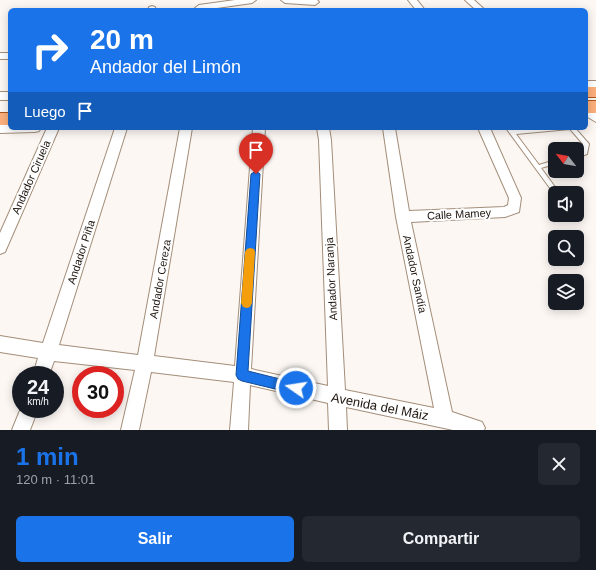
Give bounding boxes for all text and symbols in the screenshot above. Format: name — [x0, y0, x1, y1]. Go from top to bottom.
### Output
icon: right — [24, 24, 76, 76]
text: 20 m — [90, 24, 154, 55]
text: Andador del Limón — [90, 57, 241, 77]
icon: arrive — [74, 100, 96, 122]
text: Luego — [24, 103, 66, 120]
pin — [239, 133, 273, 174]
street label: Andador Ciruela — [9, 137, 53, 216]
icon: arrive — [245, 139, 267, 161]
north arrow — [548, 142, 584, 178]
map controls — [548, 142, 584, 310]
button: sound — [548, 186, 584, 222]
street label: Calle Mamey — [427, 206, 492, 222]
street label: Andador Piña — [65, 218, 97, 286]
button: search — [548, 230, 584, 266]
street label: Andador Sandía — [401, 234, 429, 315]
street label: Andador Naranja — [323, 236, 339, 321]
street label: Andador Cereza — [147, 238, 173, 319]
button: layers — [548, 274, 584, 310]
speed limit sign: 30 — [72, 366, 124, 418]
position arrow — [275, 367, 317, 409]
text: 24 — [27, 376, 49, 398]
street label: Avenida del Máiz — [330, 390, 430, 423]
text: km/h — [27, 396, 49, 407]
text: 1 min — [16, 443, 79, 470]
button: close — [538, 443, 580, 485]
text: 120 m · 11:01 — [16, 472, 95, 487]
button: Salir — [16, 516, 294, 562]
button: Compartir — [302, 516, 580, 562]

